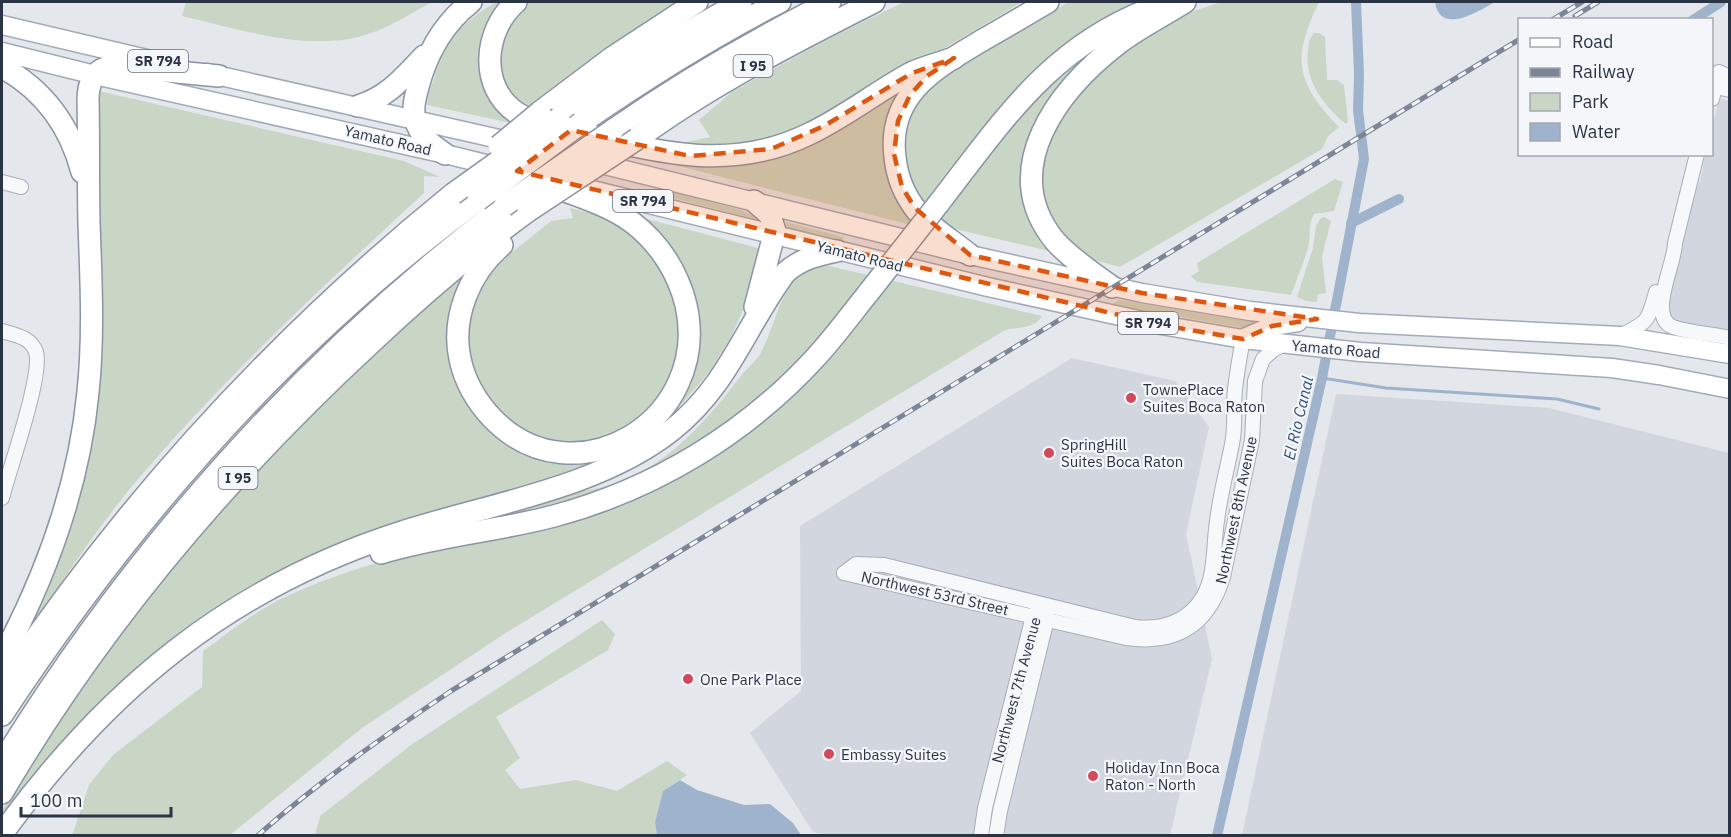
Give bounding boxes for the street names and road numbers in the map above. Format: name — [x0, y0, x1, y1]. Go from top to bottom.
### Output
road number: SR 794 — [128, 50, 188, 72]
road number: I 95 — [734, 55, 772, 77]
street label: Yamato Road — [343, 121, 433, 159]
road number: SR 794 — [613, 190, 673, 212]
street label: Yamato Road — [815, 236, 905, 276]
road number: SR 794 — [1118, 312, 1178, 334]
street label: Yamato Road — [1291, 336, 1381, 362]
street label: Northwest 8th Avenue — [1211, 434, 1261, 586]
road number: I 95 — [218, 467, 258, 489]
street label: Northwest 53rd Street — [859, 567, 1011, 619]
street label: Northwest 7th Avenue — [987, 615, 1045, 765]

